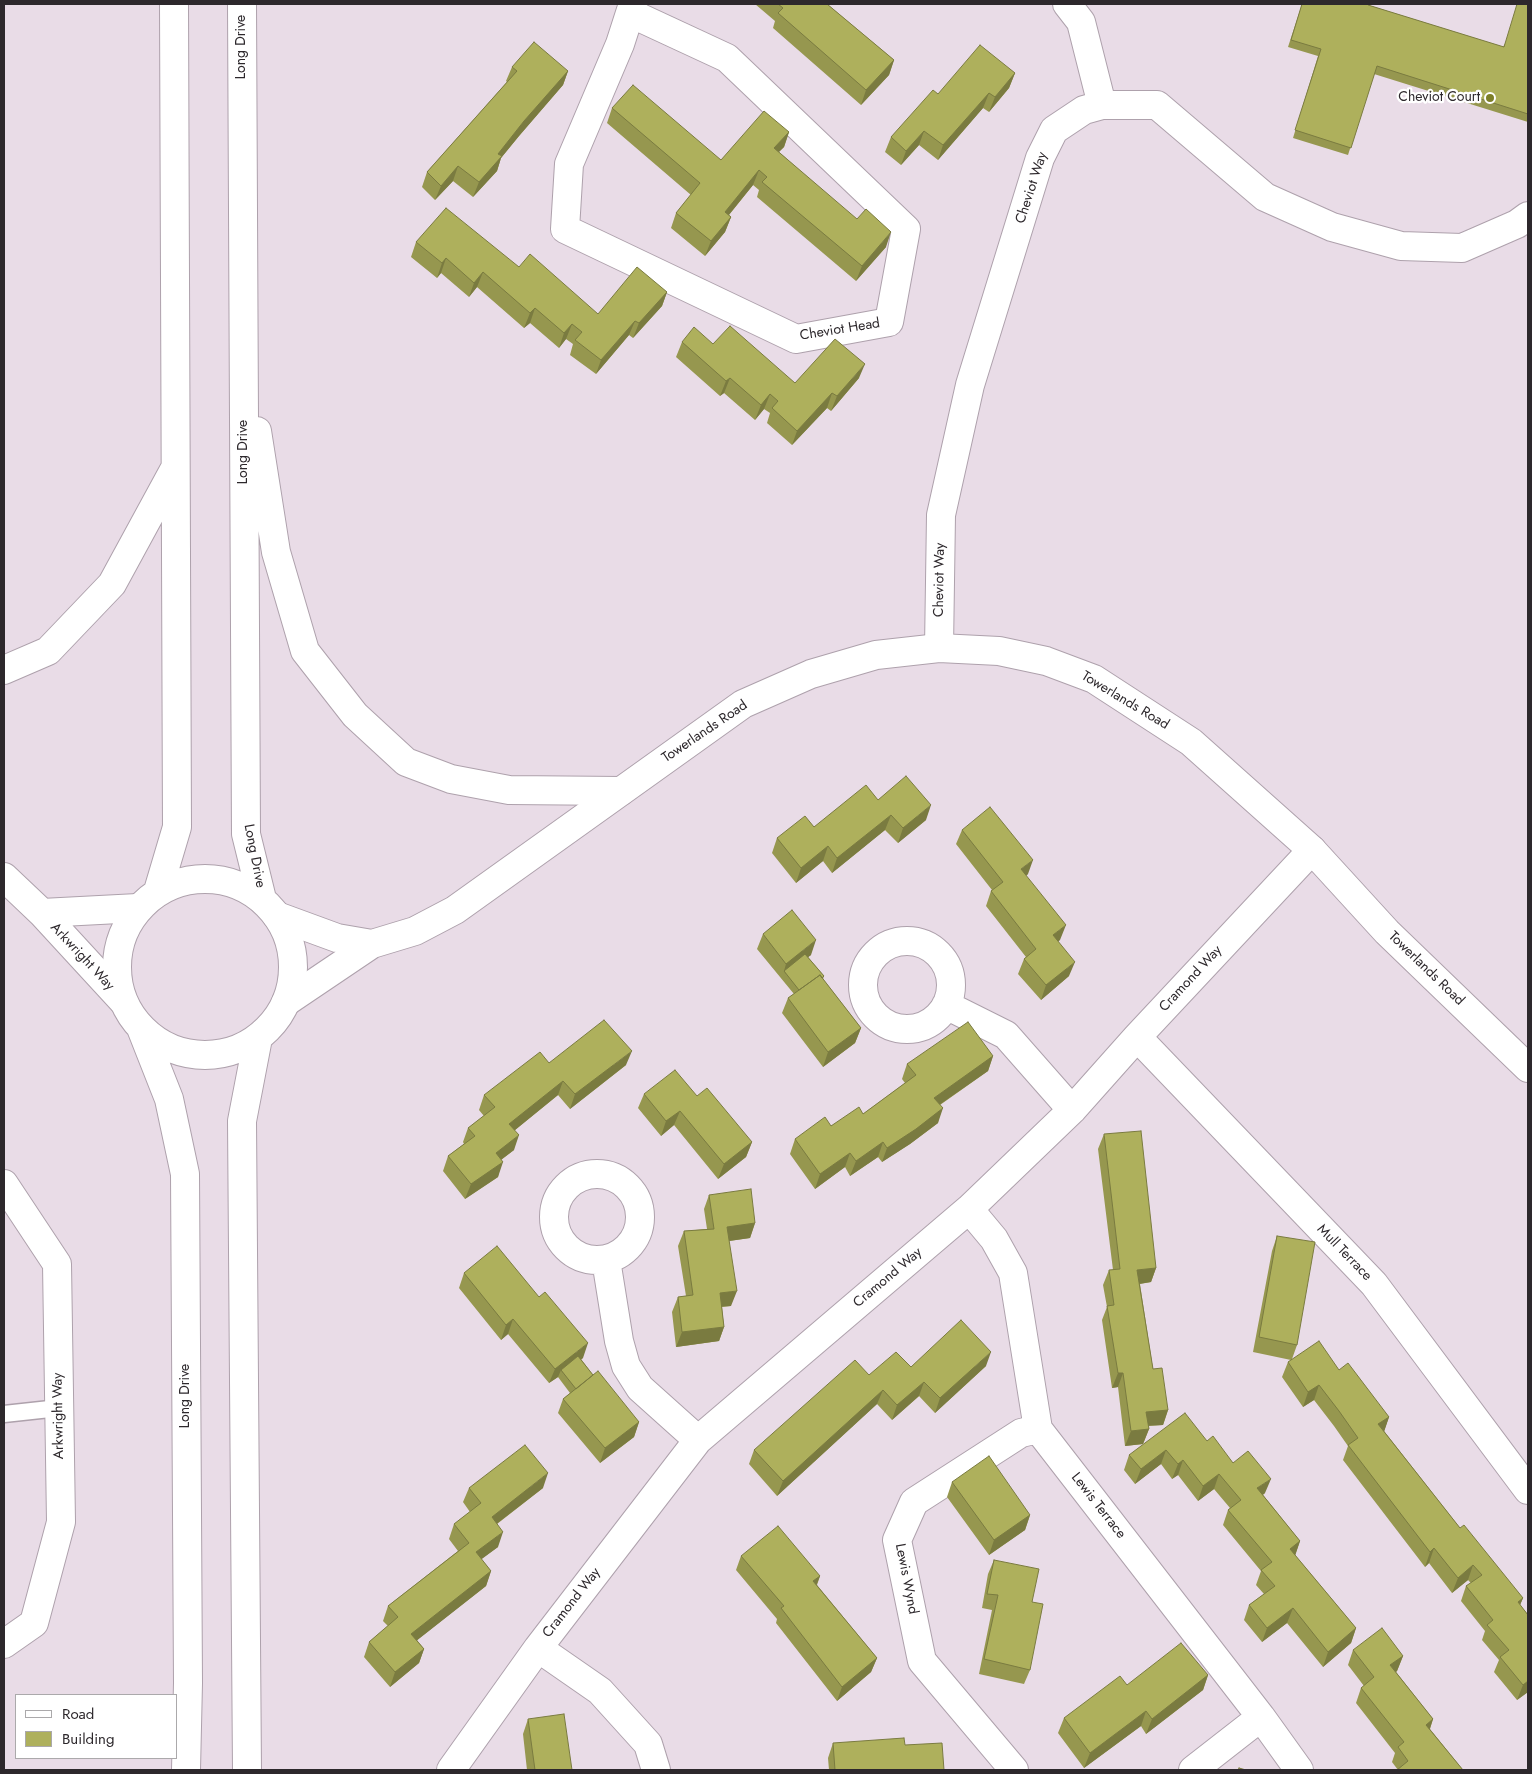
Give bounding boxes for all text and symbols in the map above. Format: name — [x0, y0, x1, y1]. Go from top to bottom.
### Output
street label: Long Drive — [234, 15, 250, 79]
place label: Cheviot Court — [1398, 90, 1480, 106]
marker: Cheviot Court — [1484, 92, 1496, 104]
street label: Cheviot Way — [1013, 150, 1051, 226]
street label: Cheviot Head — [799, 315, 881, 345]
street label: Long Drive — [236, 420, 252, 484]
street label: Cheviot Way — [931, 543, 949, 617]
street label: Towerlands Road — [1078, 668, 1172, 734]
street label: Towerlands Road — [659, 697, 751, 767]
street label: Long Drive — [240, 823, 268, 889]
street label: Arkwright Way — [46, 920, 118, 994]
street label: Towerlands Road — [1384, 929, 1468, 1009]
street label: Cramond Way — [1156, 942, 1226, 1016]
street label: Mull Terrace — [1313, 1221, 1375, 1285]
street label: Cramond Way — [850, 1244, 926, 1312]
street label: Long Drive — [178, 1364, 194, 1428]
street label: Arkwright Way — [50, 1373, 68, 1459]
street label: Lewis Terrace — [1067, 1470, 1129, 1542]
street label: Lewis Wynd — [891, 1542, 921, 1616]
street label: Cramond Way — [539, 1565, 605, 1641]
legend — [15, 1694, 178, 1759]
text: Road — [62, 1703, 94, 1725]
text: Building — [62, 1728, 114, 1750]

